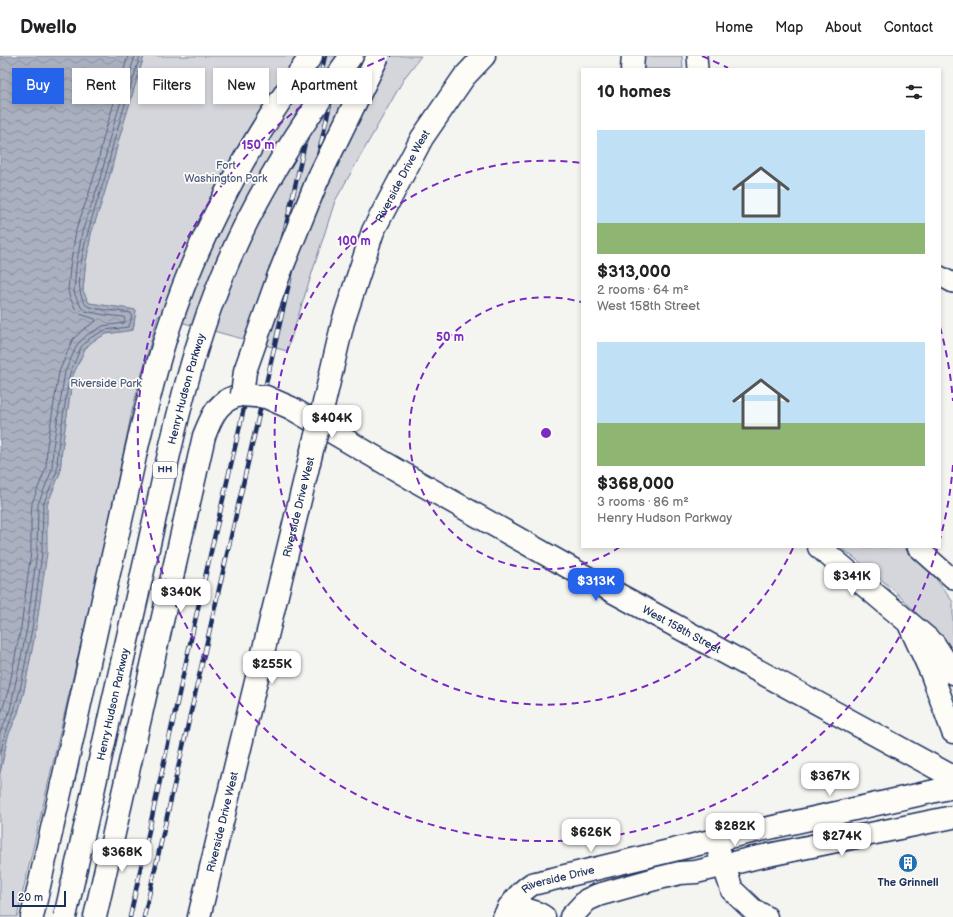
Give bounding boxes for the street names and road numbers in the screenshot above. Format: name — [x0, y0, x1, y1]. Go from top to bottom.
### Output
street label: Riverside Drive West — [372, 127, 433, 224]
street label: Henry Hudson Parkway — [165, 332, 207, 446]
street label: Riverside Drive West — [280, 455, 317, 558]
road number: HH — [153, 462, 177, 478]
street label: West 158th Street — [640, 603, 724, 656]
street label: Henry Hudson Parkway — [94, 647, 132, 762]
street label: Riverside Drive West — [204, 770, 241, 873]
street label: Riverside Drive — [519, 863, 596, 896]

